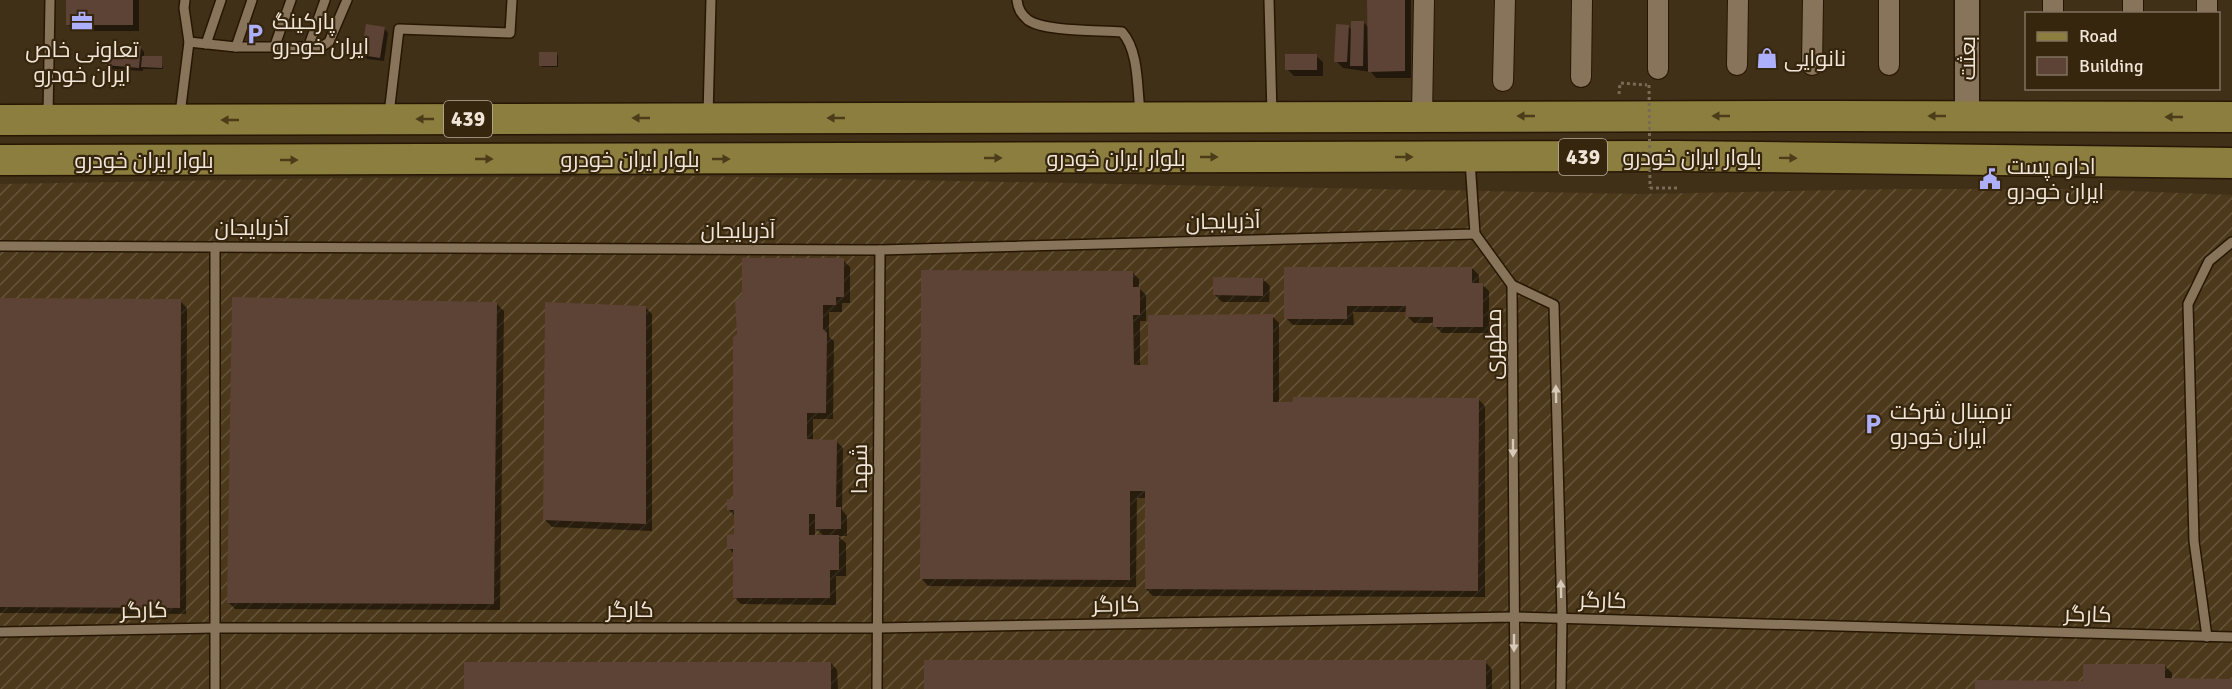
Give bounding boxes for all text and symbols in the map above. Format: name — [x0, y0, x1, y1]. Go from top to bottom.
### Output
place label: پارکینگ ایران خودرو — [272, 8, 369, 60]
office icon: تعاونی خاص ایران خودرو — [70, 9, 94, 33]
legend — [2025, 12, 2220, 90]
parking icon: پارکینگ ایران خودرو — [243, 22, 267, 46]
text: Road — [2079, 25, 2118, 47]
place label: تعاونی خاص ایران خودرو — [25, 36, 139, 88]
street label: بعثت — [1954, 36, 1981, 80]
place label: نانوایی — [1784, 45, 1846, 72]
shop icon: نانوایی — [1755, 46, 1779, 70]
text: Building — [2079, 55, 2143, 77]
road number: 439 — [444, 101, 492, 137]
one-way arrow — [1516, 111, 1535, 121]
one-way arrow — [1711, 111, 1730, 121]
one-way arrow — [1927, 111, 1946, 121]
one-way arrow — [2164, 112, 2183, 122]
one-way arrow — [826, 113, 845, 123]
one-way arrow — [415, 114, 434, 124]
one-way arrow — [631, 114, 650, 123]
one-way arrow — [220, 115, 239, 124]
road number: 439 — [1559, 139, 1607, 175]
street label: بلوار ایران خودرو — [1622, 144, 1762, 171]
street label: بلوار ایران خودرو — [1046, 145, 1186, 172]
street label: بلوار ایران خودرو — [560, 146, 700, 173]
street label: بلوار ایران خودرو — [74, 147, 214, 174]
one-way arrow — [1395, 152, 1414, 162]
one-way arrow — [984, 153, 1003, 163]
one-way arrow — [1200, 153, 1219, 162]
one-way arrow — [1779, 153, 1798, 163]
place label: اداره پست ایران خودرو — [2007, 153, 2104, 205]
one-way arrow — [475, 154, 494, 164]
one-way arrow — [712, 154, 731, 164]
one-way arrow — [280, 155, 299, 165]
public building icon: اداره پست ایران خودرو — [1978, 167, 2002, 191]
street label: آذربایجان — [1185, 207, 1261, 235]
street label: آذربایجان — [215, 214, 290, 241]
street label: آذربایجان — [701, 217, 776, 244]
street label: مطهری — [1480, 308, 1507, 380]
one-way arrow — [1551, 384, 1561, 403]
place label: ترمینال شرکت ایران خودرو — [1890, 398, 2012, 450]
parking icon: ترمینال شرکت ایران خودرو — [1861, 412, 1885, 436]
one-way arrow — [1508, 439, 1518, 458]
street label: شهدا — [846, 444, 873, 494]
one-way arrow — [1556, 579, 1566, 598]
street label: کارگر — [1577, 586, 1627, 614]
street label: کارگر — [1090, 590, 1140, 618]
street label: کارگر — [118, 596, 168, 624]
street label: کارگر — [604, 596, 654, 623]
street label: کارگر — [2062, 600, 2112, 628]
one-way arrow — [1509, 634, 1519, 653]

